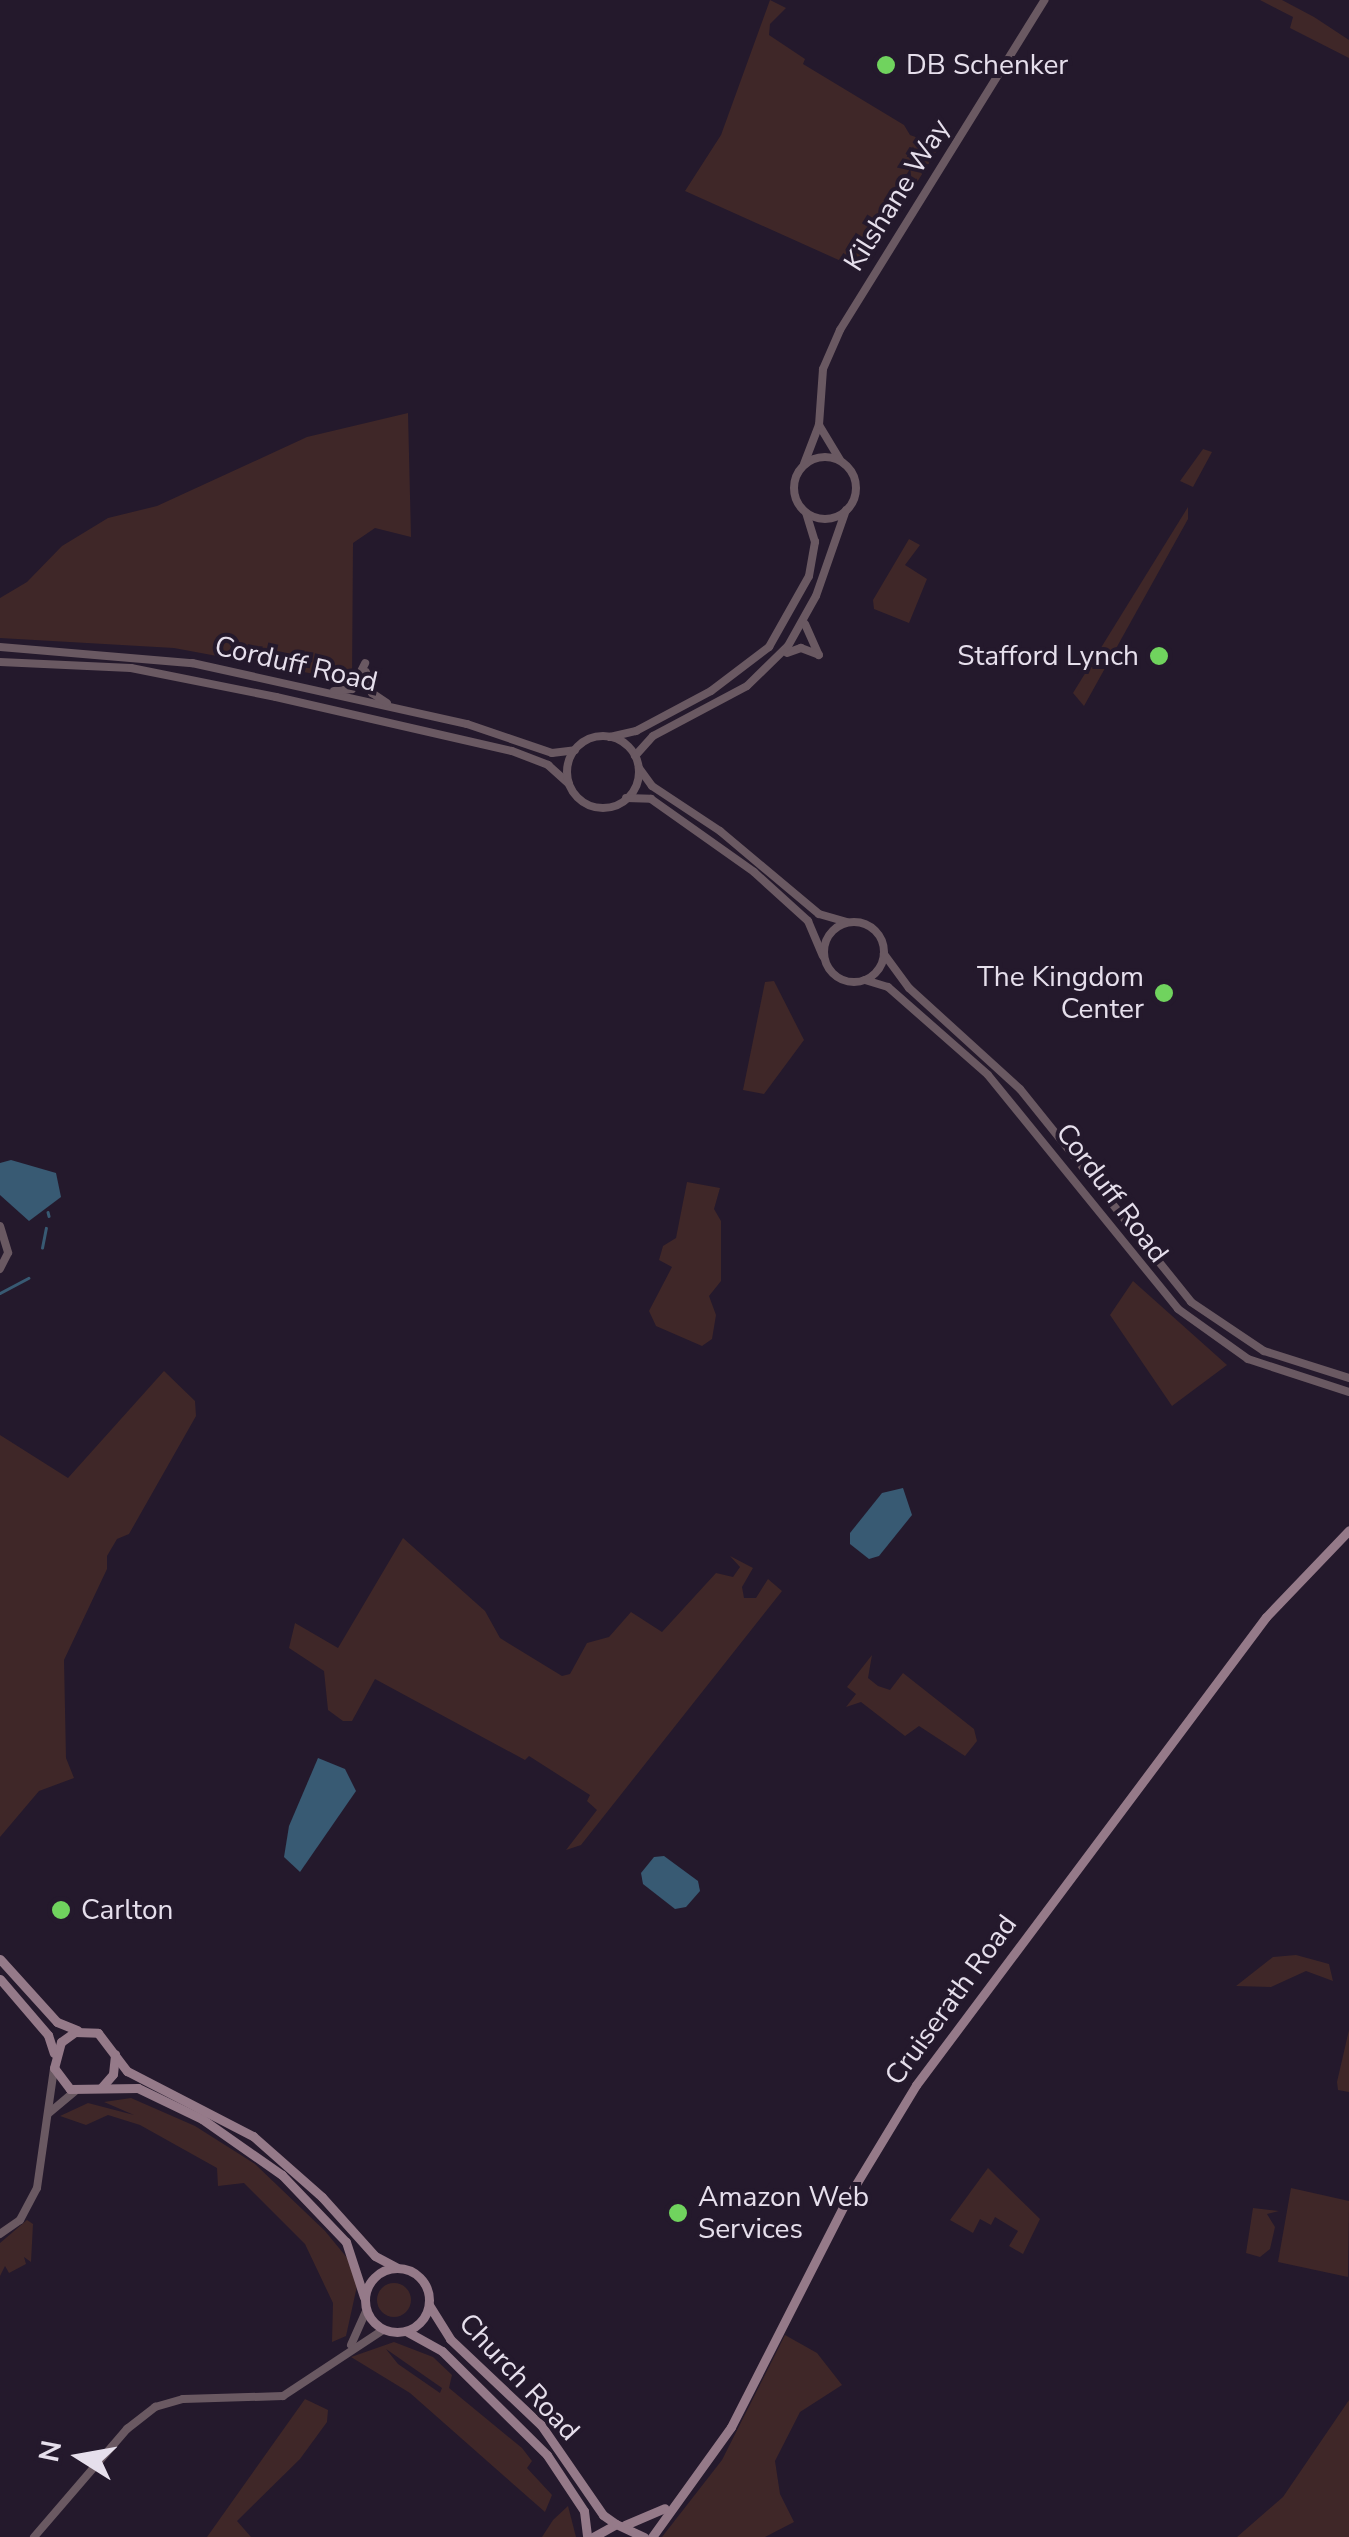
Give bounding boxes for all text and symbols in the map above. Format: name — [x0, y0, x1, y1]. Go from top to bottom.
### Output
place label: DB Schenker — [906, 48, 1068, 82]
marker: DB Schenker — [875, 54, 897, 76]
street label: Kilshane Way — [837, 113, 957, 277]
street label: Corduff Road — [211, 629, 381, 699]
place label: Stafford Lynch — [957, 639, 1139, 673]
marker: Stafford Lynch — [1148, 645, 1170, 667]
place label: The Kingdom Center — [977, 960, 1144, 1026]
marker: The Kingdom Center — [1153, 982, 1175, 1004]
street label: Corduff Road — [1049, 1117, 1175, 1269]
place label: Carlton — [81, 1893, 173, 1927]
marker: Carlton — [50, 1899, 72, 1921]
street label: Cruiserath Road — [878, 1908, 1024, 2092]
place label: Amazon Web Services — [698, 2180, 869, 2246]
marker: Amazon Web Services — [667, 2202, 689, 2224]
street label: Church Road — [452, 2306, 586, 2448]
north arrow — [30, 2407, 130, 2507]
text: N — [30, 2437, 71, 2465]

